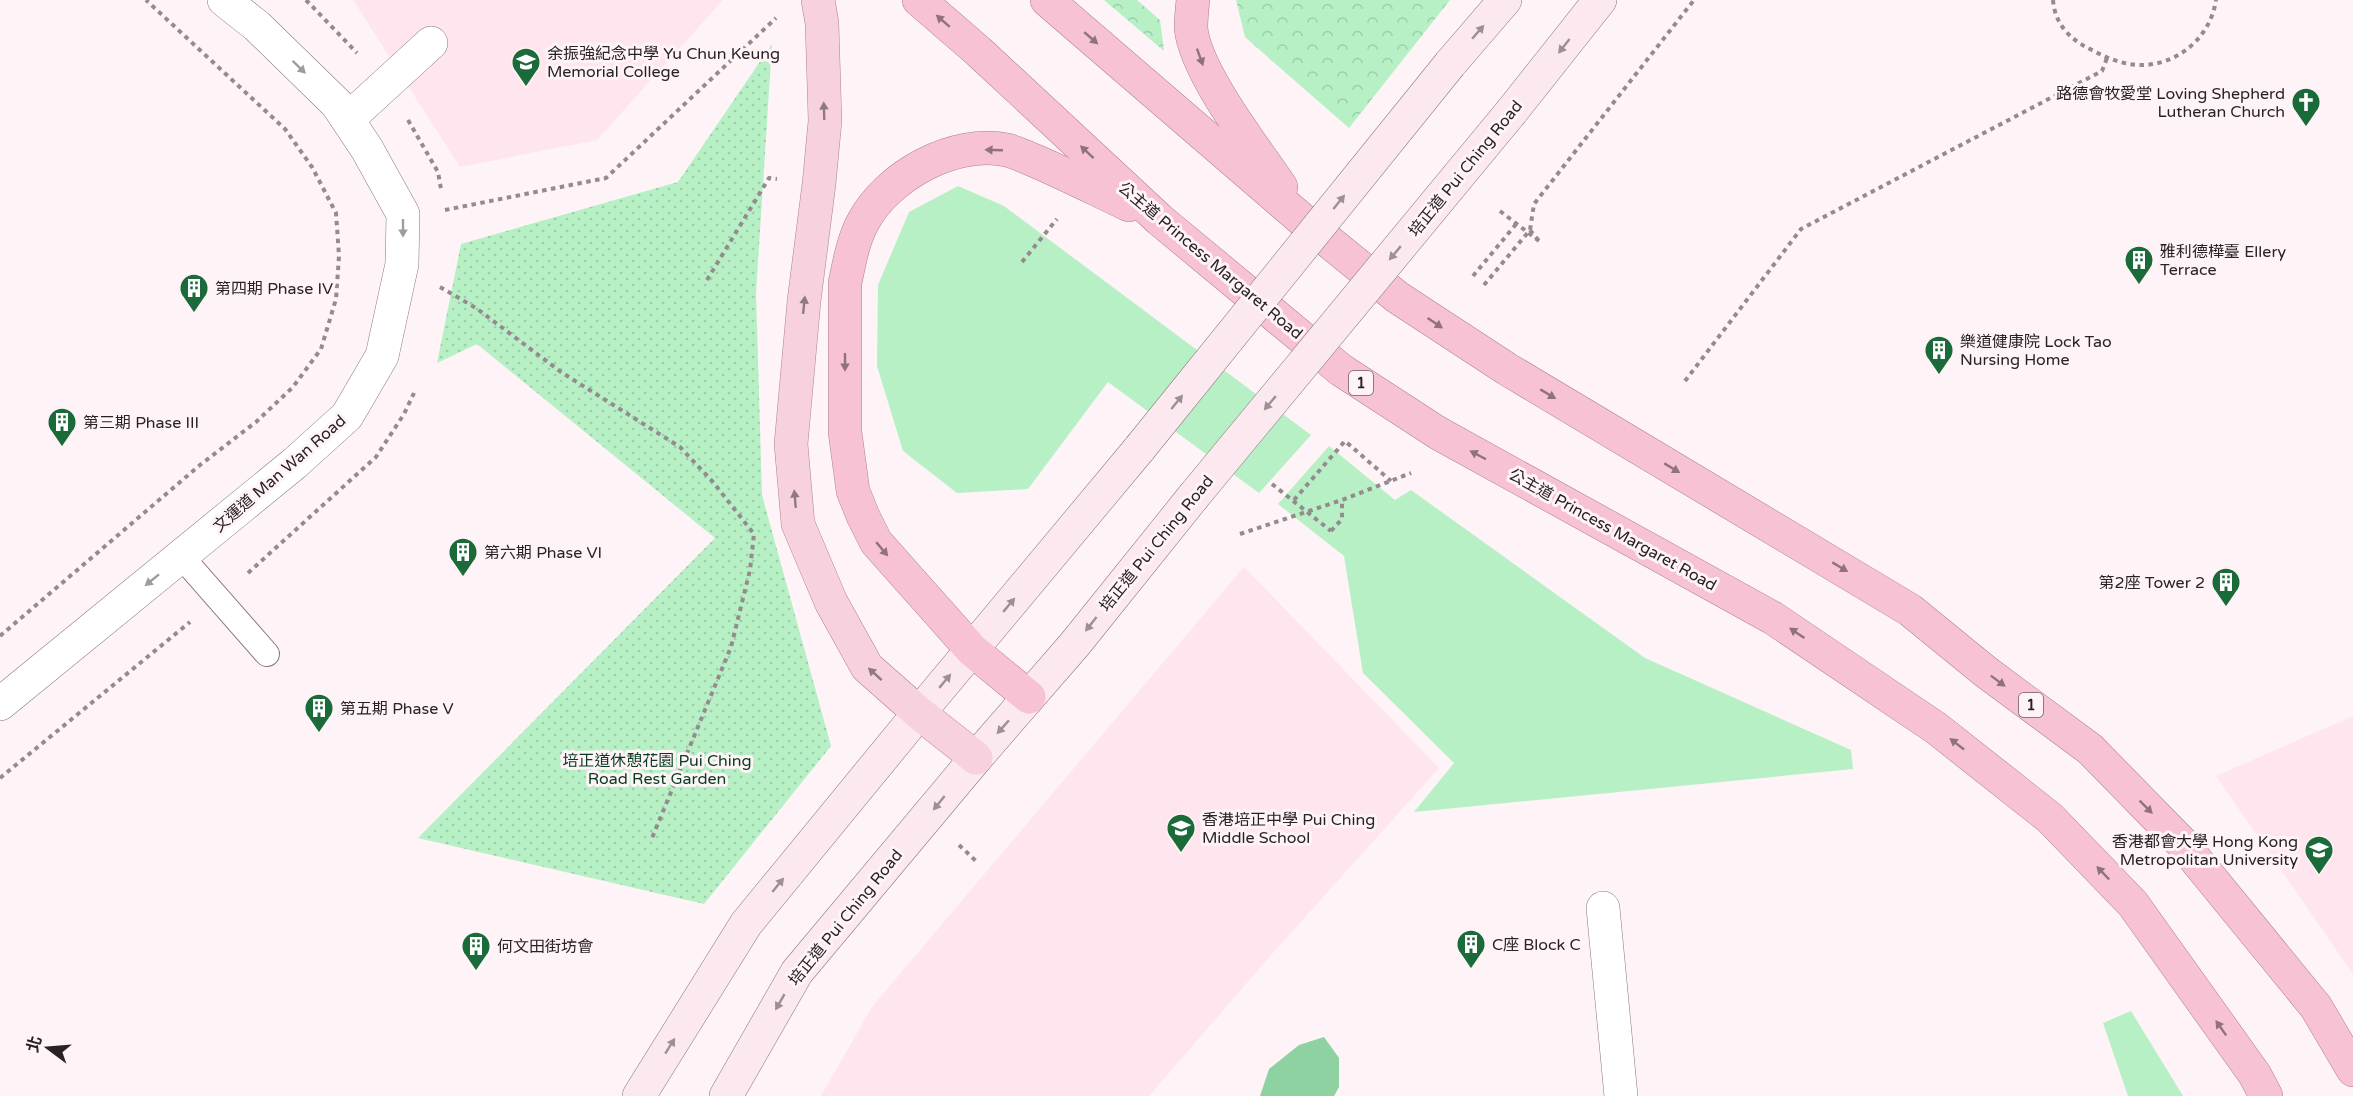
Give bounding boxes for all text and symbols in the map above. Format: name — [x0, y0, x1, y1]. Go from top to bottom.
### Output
one-way arrow — [936, 15, 951, 28]
one-way arrow — [1471, 25, 1484, 40]
one-way arrow — [1083, 31, 1098, 44]
one-way arrow — [1557, 38, 1570, 54]
place label: 余振強紀念中學 Yu Chun Keung Memorial College — [547, 44, 780, 82]
school or university icon: 余振強紀念中學 Yu Chun Keung Memorial College — [510, 46, 542, 88]
one-way arrow — [1196, 48, 1206, 66]
one-way arrow — [292, 60, 307, 74]
place label: 路德會牧愛堂 Loving Shepherd Lutheran Church — [2056, 84, 2285, 122]
church icon: 路德會牧愛堂 Loving Shepherd Lutheran Church — [2290, 86, 2322, 128]
street label: 培正道 Pui Ching Road — [1405, 96, 1527, 241]
one-way arrow — [820, 101, 829, 120]
one-way arrow — [985, 145, 1004, 154]
one-way arrow — [1079, 145, 1094, 159]
street label: 公主道 Princess Margaret Road — [1114, 178, 1307, 344]
one-way arrow — [1332, 194, 1345, 210]
one-way arrow — [398, 218, 408, 237]
place label: 雅利德樺臺 Ellery Terrace — [2160, 242, 2287, 280]
building icon: 雅利德樺臺 Ellery Terrace — [2123, 244, 2155, 286]
one-way arrow — [1388, 245, 1401, 261]
building icon: 第四期 Phase IV — [178, 272, 210, 314]
place label: 第四期 Phase IV — [215, 279, 333, 299]
one-way arrow — [799, 295, 809, 314]
one-way arrow — [1427, 317, 1444, 328]
place label: 樂道健康院 Lock Tao Nursing Home — [1960, 332, 2112, 370]
building icon: 樂道健康院 Lock Tao Nursing Home — [1923, 334, 1955, 376]
one-way arrow — [840, 352, 850, 371]
road number: 1 — [1349, 371, 1373, 395]
one-way arrow — [1540, 389, 1557, 399]
one-way arrow — [1170, 395, 1182, 410]
one-way arrow — [1264, 395, 1277, 411]
building icon: 第三期 Phase III — [46, 406, 78, 448]
street label: 文運道 Man Wan Road — [209, 411, 350, 537]
place label: 第三期 Phase III — [83, 413, 199, 433]
one-way arrow — [1469, 450, 1486, 460]
one-way arrow — [1664, 462, 1680, 473]
street label: 公主道 Princess Margaret Road — [1505, 464, 1720, 595]
street label: 培正道 Pui Ching Road — [1096, 471, 1218, 616]
one-way arrow — [791, 489, 800, 508]
building icon: 第六期 Phase VI — [447, 536, 479, 578]
one-way arrow — [875, 541, 888, 556]
place label: 第六期 Phase VI — [484, 543, 602, 563]
one-way arrow — [1832, 562, 1848, 573]
building icon: 第2座 Tower 2 — [2210, 566, 2242, 608]
one-way arrow — [144, 573, 160, 586]
place label: 第2座 Tower 2 — [2099, 573, 2205, 593]
one-way arrow — [1002, 598, 1015, 613]
one-way arrow — [1084, 616, 1097, 632]
one-way arrow — [1789, 627, 1805, 639]
one-way arrow — [868, 668, 883, 681]
one-way arrow — [939, 673, 952, 689]
one-way arrow — [1990, 675, 2006, 687]
building icon: 第五期 Phase V — [303, 692, 335, 734]
road number: 1 — [2019, 693, 2043, 717]
place label: 第五期 Phase V — [340, 699, 454, 719]
one-way arrow — [996, 720, 1009, 735]
one-way arrow — [1949, 739, 1964, 751]
park label: 培正道休憩花園 Pui Ching Road Rest Garden — [562, 751, 752, 789]
one-way arrow — [932, 795, 945, 811]
one-way arrow — [2139, 799, 2153, 813]
place label: 香港培正中學 Pui Ching Middle School — [1202, 810, 1375, 848]
school or university icon: 香港培正中學 Pui Ching Middle School — [1165, 812, 1197, 854]
place label: 香港都會大學 Hong Kong Metropolitan University — [2112, 832, 2298, 870]
school or university icon: 香港都會大學 Hong Kong Metropolitan University — [2303, 834, 2335, 876]
street label: 培正道 Pui Ching Road — [785, 845, 907, 990]
one-way arrow — [2096, 865, 2110, 880]
one-way arrow — [772, 877, 785, 893]
building icon: C座 Block C — [1455, 928, 1487, 970]
building icon: 何文田街坊會 — [460, 930, 492, 972]
place label: C座 Block C — [1492, 935, 1581, 955]
place label: 何文田街坊會 — [497, 937, 593, 957]
one-way arrow — [775, 994, 785, 1011]
north arrow — [18, 1018, 78, 1078]
one-way arrow — [2215, 1020, 2227, 1036]
text: 北 — [23, 1034, 46, 1055]
one-way arrow — [664, 1038, 675, 1055]

